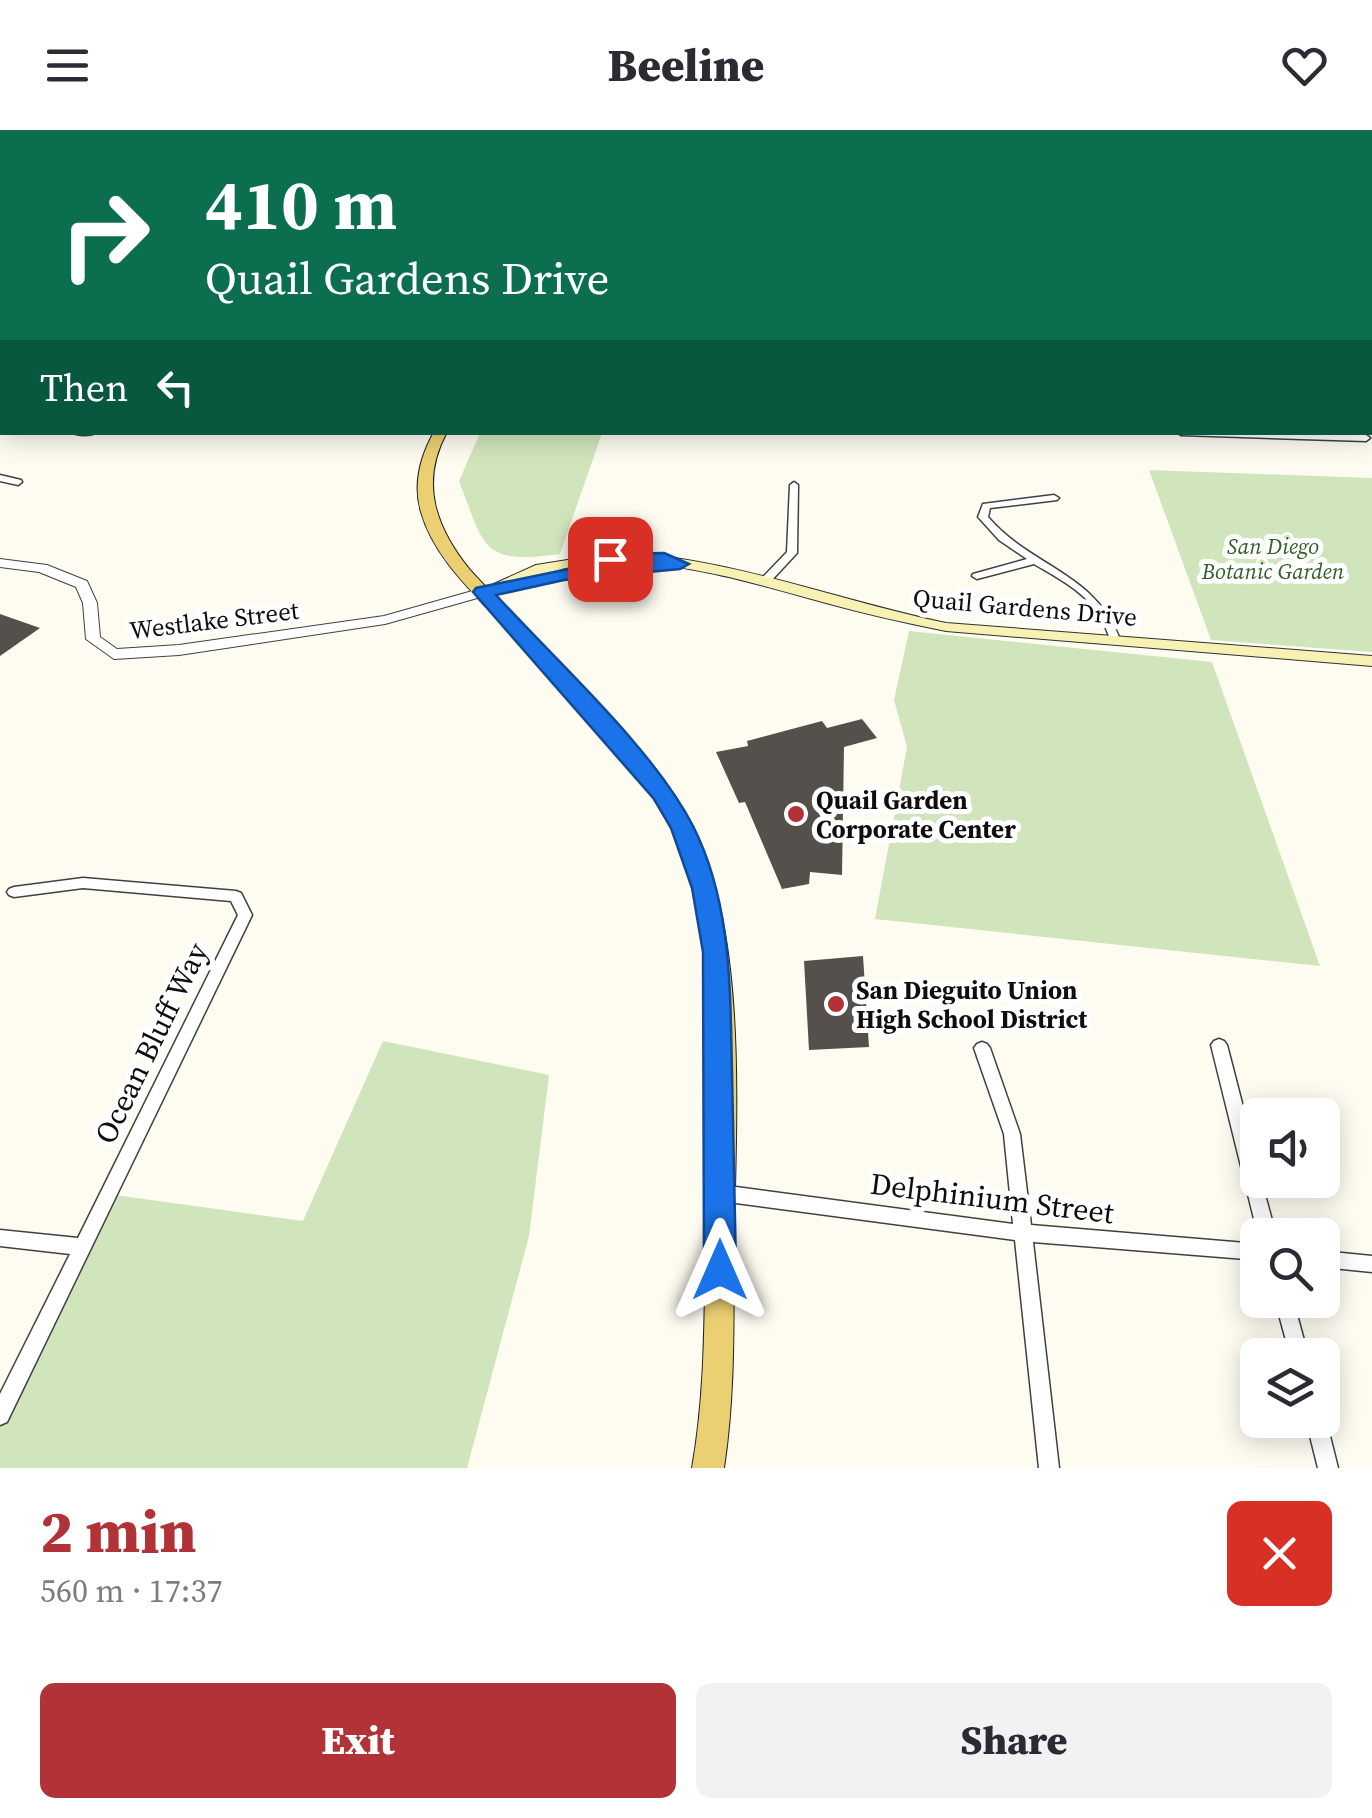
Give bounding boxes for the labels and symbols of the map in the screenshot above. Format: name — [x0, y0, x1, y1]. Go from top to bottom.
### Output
pin — [568, 517, 653, 602]
park label: San Diego Botanic Garden — [1201, 531, 1345, 586]
street label: Quail Gardens Drive — [912, 580, 1138, 634]
street label: Westlake Street — [127, 593, 301, 647]
place label: Quail Garden Corporate Center — [816, 783, 1016, 846]
marker: Quail Garden Corporate Center — [785, 803, 807, 825]
street label: Ocean Bluff Way — [85, 935, 218, 1150]
place label: San Dieguito Union High School District — [856, 973, 1088, 1036]
marker: San Dieguito Union High School District — [825, 993, 847, 1015]
street label: Delphinium Street — [868, 1163, 1116, 1233]
position arrow — [668, 1218, 772, 1322]

